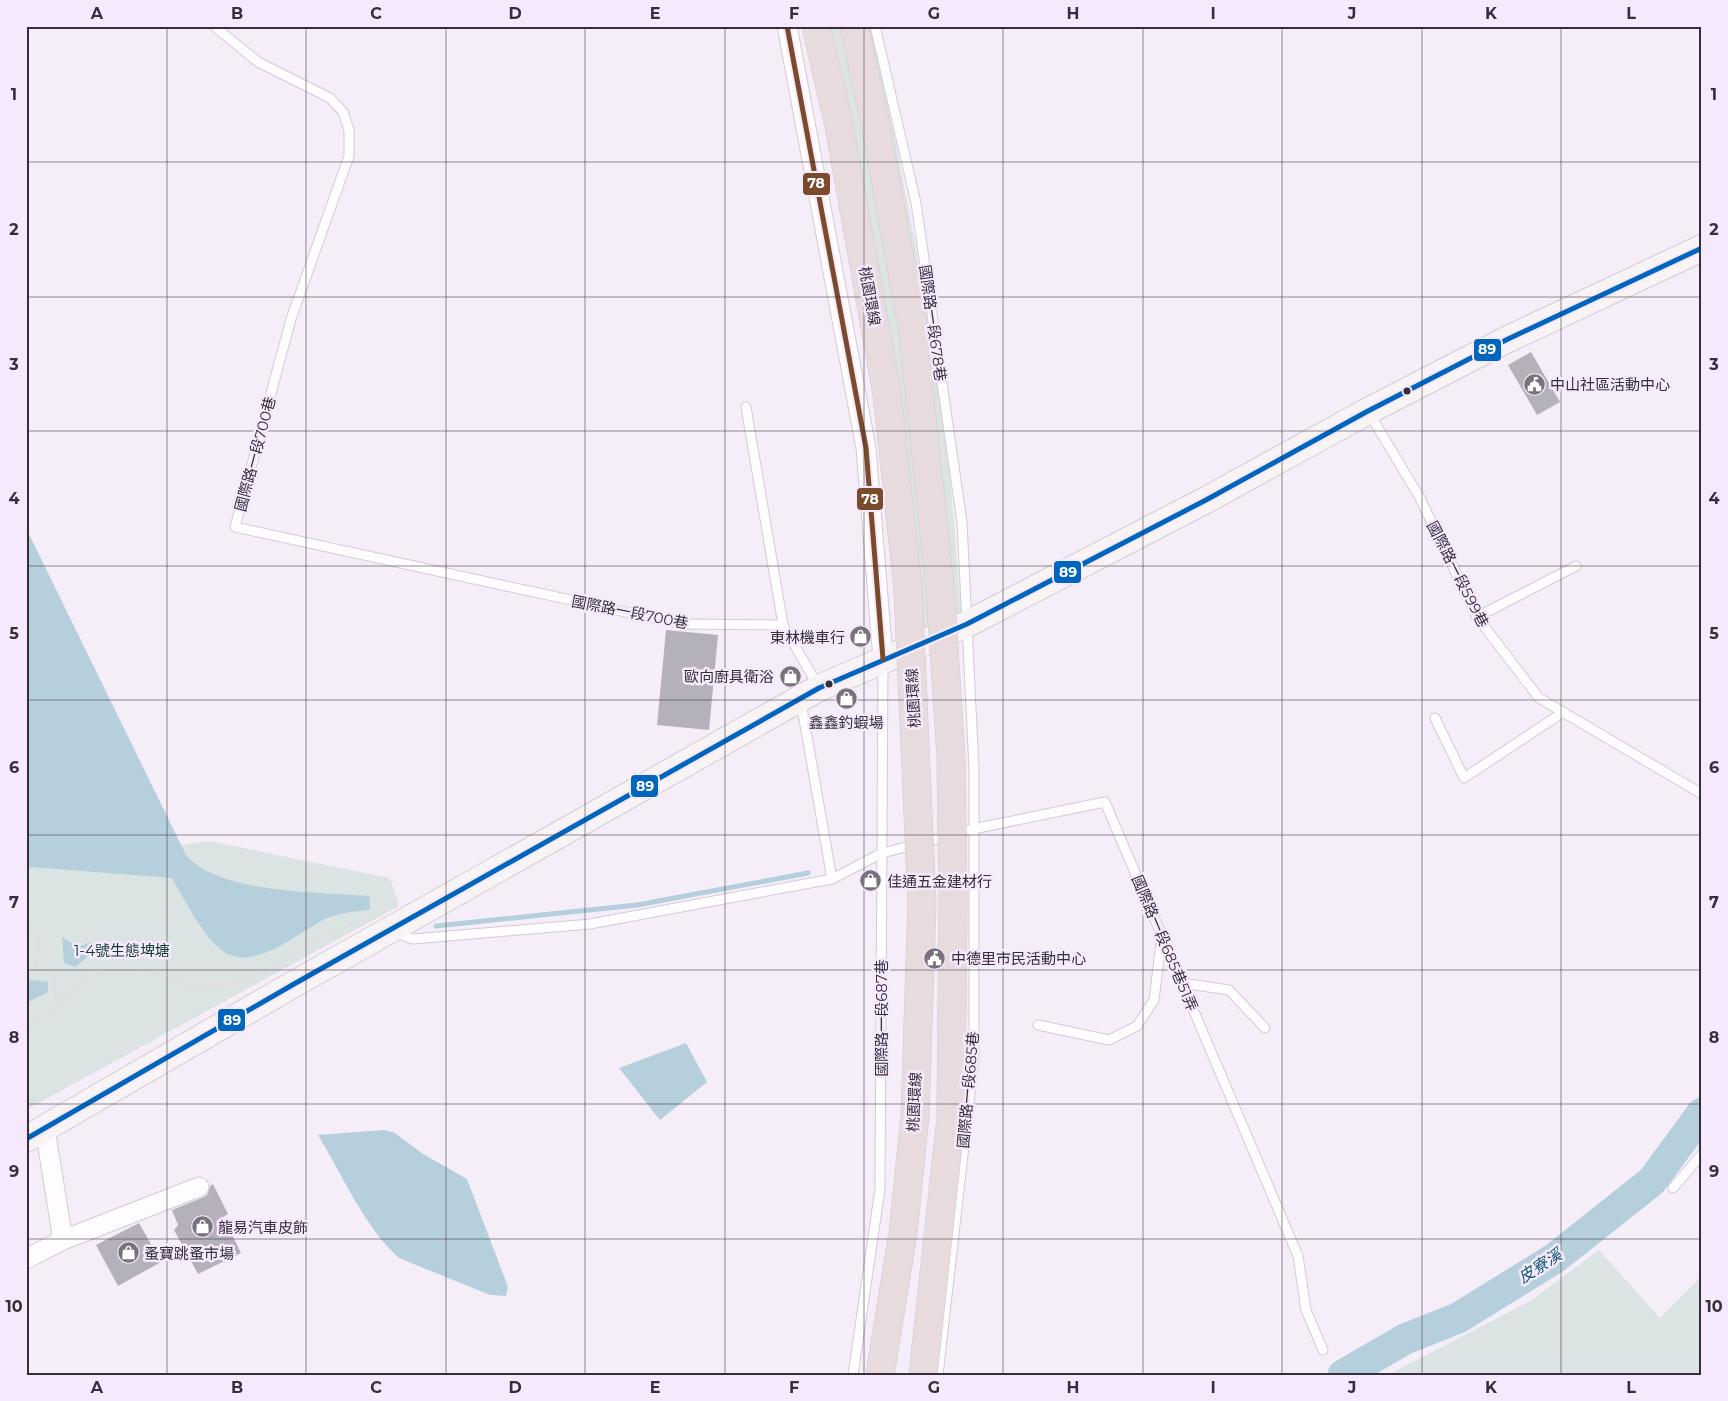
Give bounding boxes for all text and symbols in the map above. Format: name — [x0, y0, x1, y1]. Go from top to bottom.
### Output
text: A — [90, 4, 104, 23]
text: B — [231, 4, 243, 23]
text: C — [370, 4, 382, 23]
text: D — [508, 4, 522, 23]
text: E — [650, 4, 660, 23]
text: F — [789, 4, 799, 23]
text: G — [928, 4, 940, 23]
text: H — [1067, 4, 1079, 23]
text: I — [1210, 4, 1216, 23]
text: J — [1347, 4, 1356, 23]
text: K — [1485, 4, 1498, 23]
text: L — [1626, 4, 1636, 23]
text: 1 — [11, 85, 17, 104]
text: 1 — [1711, 85, 1717, 104]
line badge: 78 — [802, 172, 831, 196]
text: 78 — [807, 174, 825, 192]
text: 2 — [9, 220, 19, 239]
text: 2 — [1709, 220, 1719, 239]
street label: 國際路一段678巷 — [915, 264, 951, 382]
street label: 桃園環線 — [855, 265, 885, 327]
line badge: 89 — [1473, 338, 1502, 362]
text: 89 — [1478, 340, 1496, 358]
text: 3 — [8, 355, 19, 374]
text: 3 — [1708, 355, 1719, 374]
public building icon: 中山社區活動中心 — [1522, 372, 1546, 396]
place label: 中山社區活動中心 — [1550, 375, 1670, 394]
unlabelled marker — [1402, 386, 1412, 396]
street label: 國際路一段700巷 — [231, 394, 279, 514]
line badge: 78 — [856, 487, 884, 511]
text: 4 — [8, 489, 20, 508]
text: 4 — [1708, 489, 1720, 508]
text: 78 — [861, 490, 879, 508]
street label: 國際路一段599巷 — [1423, 518, 1493, 630]
line badge: 89 — [1053, 560, 1082, 584]
text: 89 — [1059, 563, 1077, 581]
street label: 國際路一段700巷 — [570, 591, 690, 633]
text: 5 — [9, 624, 19, 643]
text: 5 — [1709, 624, 1719, 643]
shop icon: 東林機車行 — [849, 625, 873, 649]
place label: 東林機車行 — [770, 628, 845, 647]
shop icon: 歐向廚具衛浴 — [778, 664, 802, 688]
place label: 歐向廚具衛浴 — [684, 667, 774, 686]
street label: 桃園環線 — [902, 668, 924, 728]
unlabelled marker — [824, 679, 834, 689]
shop icon: 鑫鑫釣蝦場 — [834, 687, 858, 711]
place label: 鑫鑫釣蝦場 — [808, 713, 884, 732]
text: 6 — [9, 758, 19, 777]
text: 6 — [1709, 758, 1719, 777]
line badge: 89 — [630, 774, 659, 798]
text: 89 — [636, 777, 654, 795]
shop icon: 佳通五金建材行 — [859, 869, 883, 893]
place label: 佳通五金建材行 — [887, 872, 992, 891]
street label: 國際路一段685巷51弄 — [1128, 872, 1202, 1014]
text: 7 — [9, 893, 19, 912]
text: 7 — [1709, 893, 1719, 912]
park label: 1-4號生態埤塘 — [74, 941, 170, 960]
public building icon: 中德里市民活動中心 — [923, 946, 947, 970]
place label: 中德里市民活動中心 — [951, 949, 1086, 968]
street label: 國際路一段687巷 — [872, 959, 891, 1077]
line badge: 89 — [217, 1008, 246, 1032]
text: 89 — [223, 1011, 241, 1029]
text: 8 — [9, 1028, 19, 1047]
text: 8 — [1709, 1028, 1719, 1047]
street label: 國際路一段685巷 — [953, 1031, 983, 1149]
street label: 桃園環線 — [903, 1072, 925, 1132]
text: 9 — [9, 1162, 19, 1181]
text: 9 — [1709, 1162, 1719, 1181]
shop icon: 龍易汽車皮飾 — [190, 1215, 214, 1239]
place label: 龍易汽車皮飾 — [218, 1218, 308, 1237]
shop icon: 蚤寶跳蚤市場 — [116, 1241, 140, 1265]
place label: 蚤寶跳蚤市場 — [144, 1244, 234, 1263]
water label: 皮寮溪 — [1515, 1244, 1567, 1287]
text: 10 — [5, 1297, 23, 1316]
text: 10 — [1705, 1297, 1723, 1316]
text: A — [90, 1378, 104, 1397]
text: B — [231, 1378, 243, 1397]
text: C — [370, 1378, 382, 1397]
text: D — [508, 1378, 522, 1397]
text: E — [650, 1378, 660, 1397]
text: F — [789, 1378, 799, 1397]
text: G — [928, 1378, 940, 1397]
text: H — [1067, 1378, 1079, 1397]
text: I — [1210, 1378, 1216, 1397]
text: J — [1347, 1378, 1356, 1397]
text: K — [1485, 1378, 1498, 1397]
text: L — [1626, 1378, 1636, 1397]

